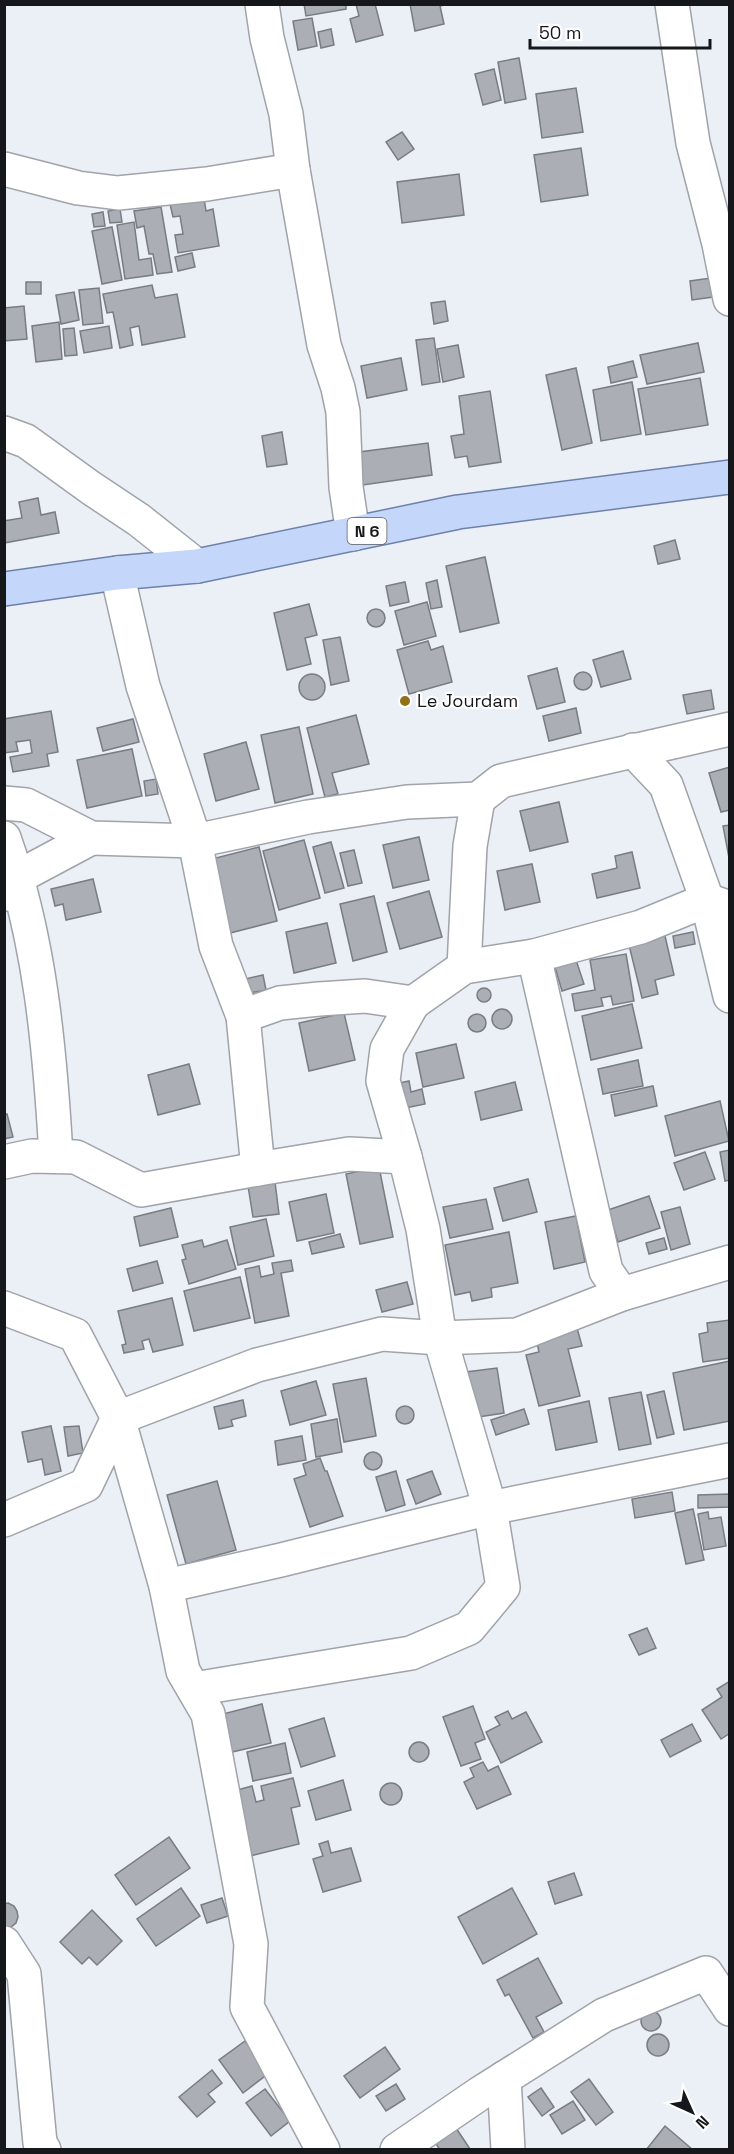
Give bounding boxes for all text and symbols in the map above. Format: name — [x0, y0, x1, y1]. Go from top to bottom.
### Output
scale bar — [530, 12, 710, 50]
text: 50 m — [539, 21, 581, 44]
road number: N 6 — [348, 518, 386, 544]
place label: Le Jourdam — [417, 689, 518, 712]
marker: Le Jourdam — [398, 694, 412, 708]
north arrow — [662, 2082, 722, 2142]
text: N — [691, 2111, 713, 2133]

